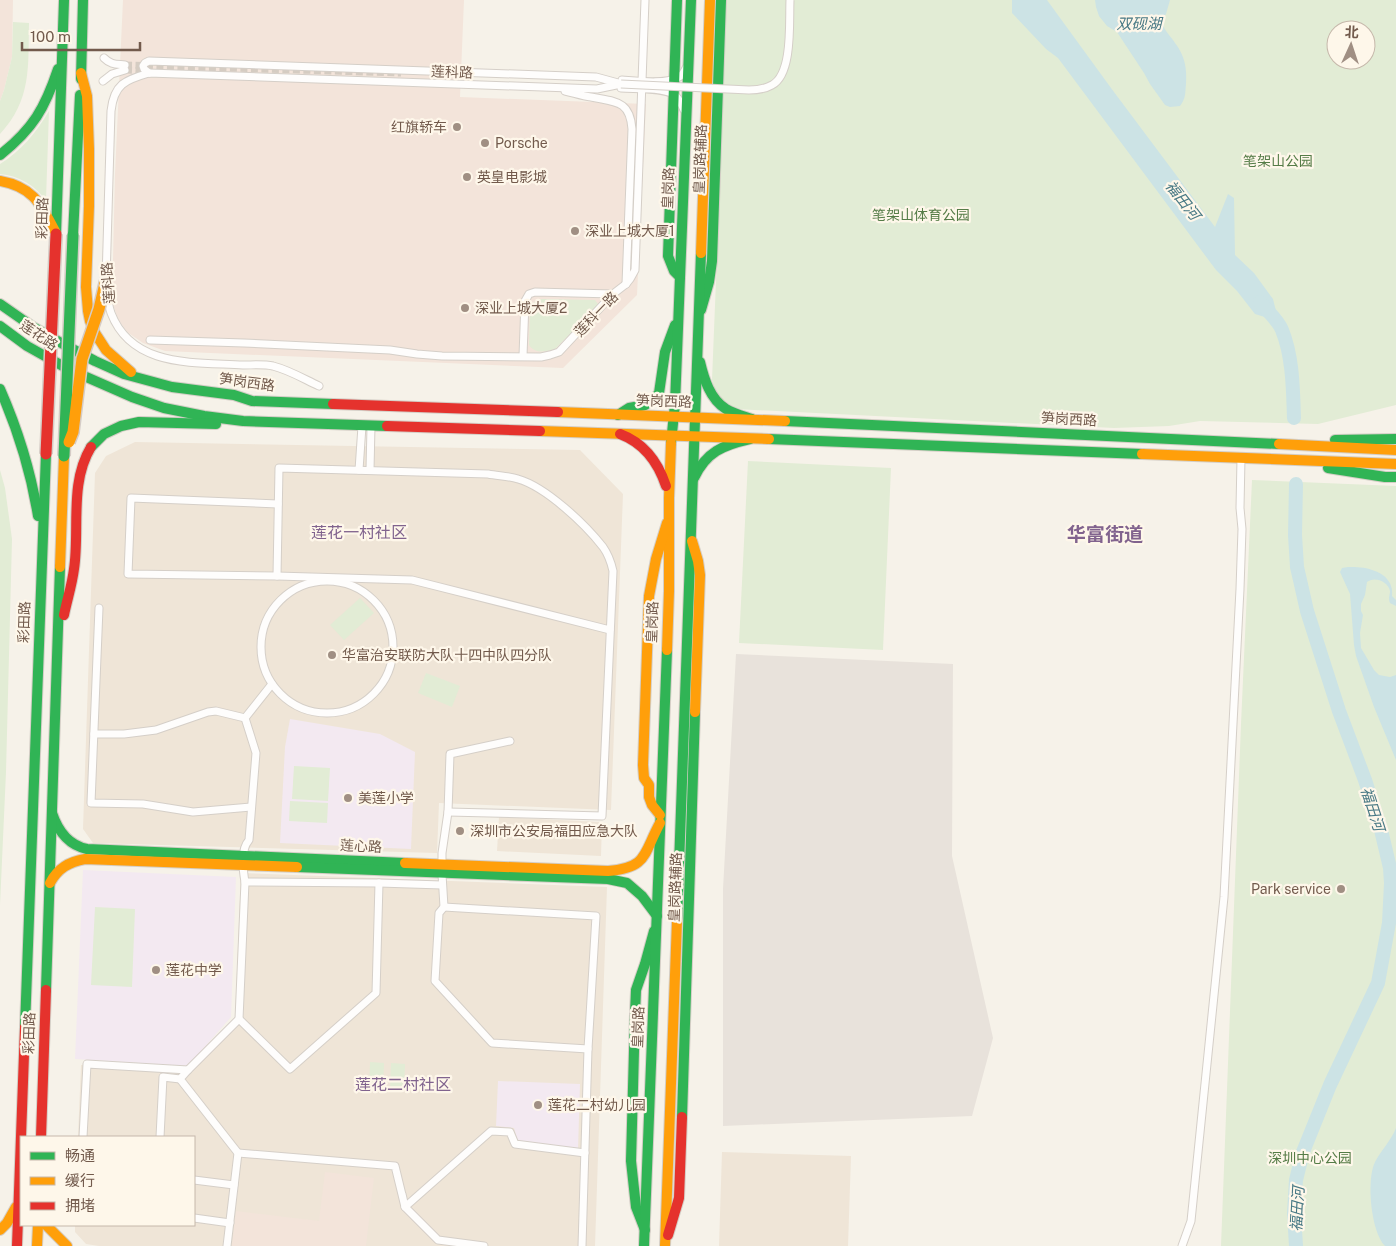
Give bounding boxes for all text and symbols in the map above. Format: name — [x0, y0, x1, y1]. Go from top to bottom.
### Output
water label: 双砚湖 — [1116, 15, 1163, 32]
scale bar — [22, 20, 140, 52]
north arrow — [1326, 20, 1376, 70]
text: 北 — [1344, 24, 1359, 40]
text: 100 m — [30, 28, 71, 45]
street label: 莲科路 — [431, 63, 473, 81]
place label: 红旗轿车 — [391, 119, 447, 135]
marker: 红旗轿车 — [451, 121, 463, 133]
street label: 皇岗路辅路 — [691, 124, 709, 194]
place label: Porsche — [495, 135, 548, 151]
marker: Porsche — [479, 137, 491, 149]
park label: 笔架山公园 — [1243, 153, 1313, 169]
street label: 皇岗路 — [659, 167, 677, 209]
place label: 英皇电影城 — [477, 169, 547, 185]
marker: 英皇电影城 — [461, 171, 473, 183]
water label: 福田河 — [1162, 177, 1205, 225]
street label: 彩田路 — [33, 197, 51, 239]
park label: 笔架山体育公园 — [872, 207, 970, 223]
place label: 深业上城大厦1 — [585, 223, 675, 239]
marker: 深业上城大厦1 — [569, 225, 581, 237]
street label: 莲科路 — [99, 261, 117, 305]
street label: 莲科一路 — [571, 288, 621, 340]
place label: 深业上城大厦2 — [475, 300, 567, 316]
marker: 深业上城大厦2 — [459, 302, 471, 314]
street label: 莲花路 — [17, 317, 61, 353]
street label: 笋岗西路 — [218, 370, 276, 394]
street label: 笋岗西路 — [636, 392, 692, 410]
street label: 笋岗西路 — [1041, 410, 1097, 428]
district label: 莲花一村社区 — [311, 523, 407, 542]
district label: 华富街道 — [1067, 523, 1143, 545]
street label: 彩田路 — [15, 601, 33, 643]
street label: 皇岗路 — [643, 601, 661, 643]
place label: 华富治安联防大队十四中队四分队 — [342, 647, 552, 663]
marker: 华富治安联防大队十四中队四分队 — [326, 649, 338, 661]
water label: 福田河 — [1358, 785, 1389, 836]
place label: 美莲小学 — [358, 790, 414, 806]
marker: 美莲小学 — [342, 792, 354, 804]
place label: 深圳市公安局福田应急大队 — [470, 823, 638, 839]
marker: 深圳市公安局福田应急大队 — [454, 825, 466, 837]
street label: 莲心路 — [340, 837, 382, 855]
street label: 皇岗路辅路 — [666, 852, 684, 922]
place label: Park service — [1251, 881, 1331, 897]
marker: Park service — [1335, 883, 1347, 895]
place label: 莲花中学 — [166, 962, 222, 978]
marker: 莲花中学 — [150, 964, 162, 976]
street label: 皇岗路 — [629, 1006, 647, 1048]
street label: 彩田路 — [20, 1012, 38, 1054]
district label: 莲花二村社区 — [355, 1075, 451, 1094]
place label: 莲花二村幼儿园 — [548, 1097, 646, 1113]
marker: 莲花二村幼儿园 — [532, 1099, 544, 1111]
legend — [20, 1136, 195, 1226]
text: 畅通 — [65, 1147, 95, 1164]
park label: 深圳中心公园 — [1268, 1150, 1352, 1166]
text: 缓行 — [65, 1172, 95, 1189]
water label: 福田河 — [1287, 1183, 1307, 1232]
text: 拥堵 — [65, 1197, 95, 1214]

